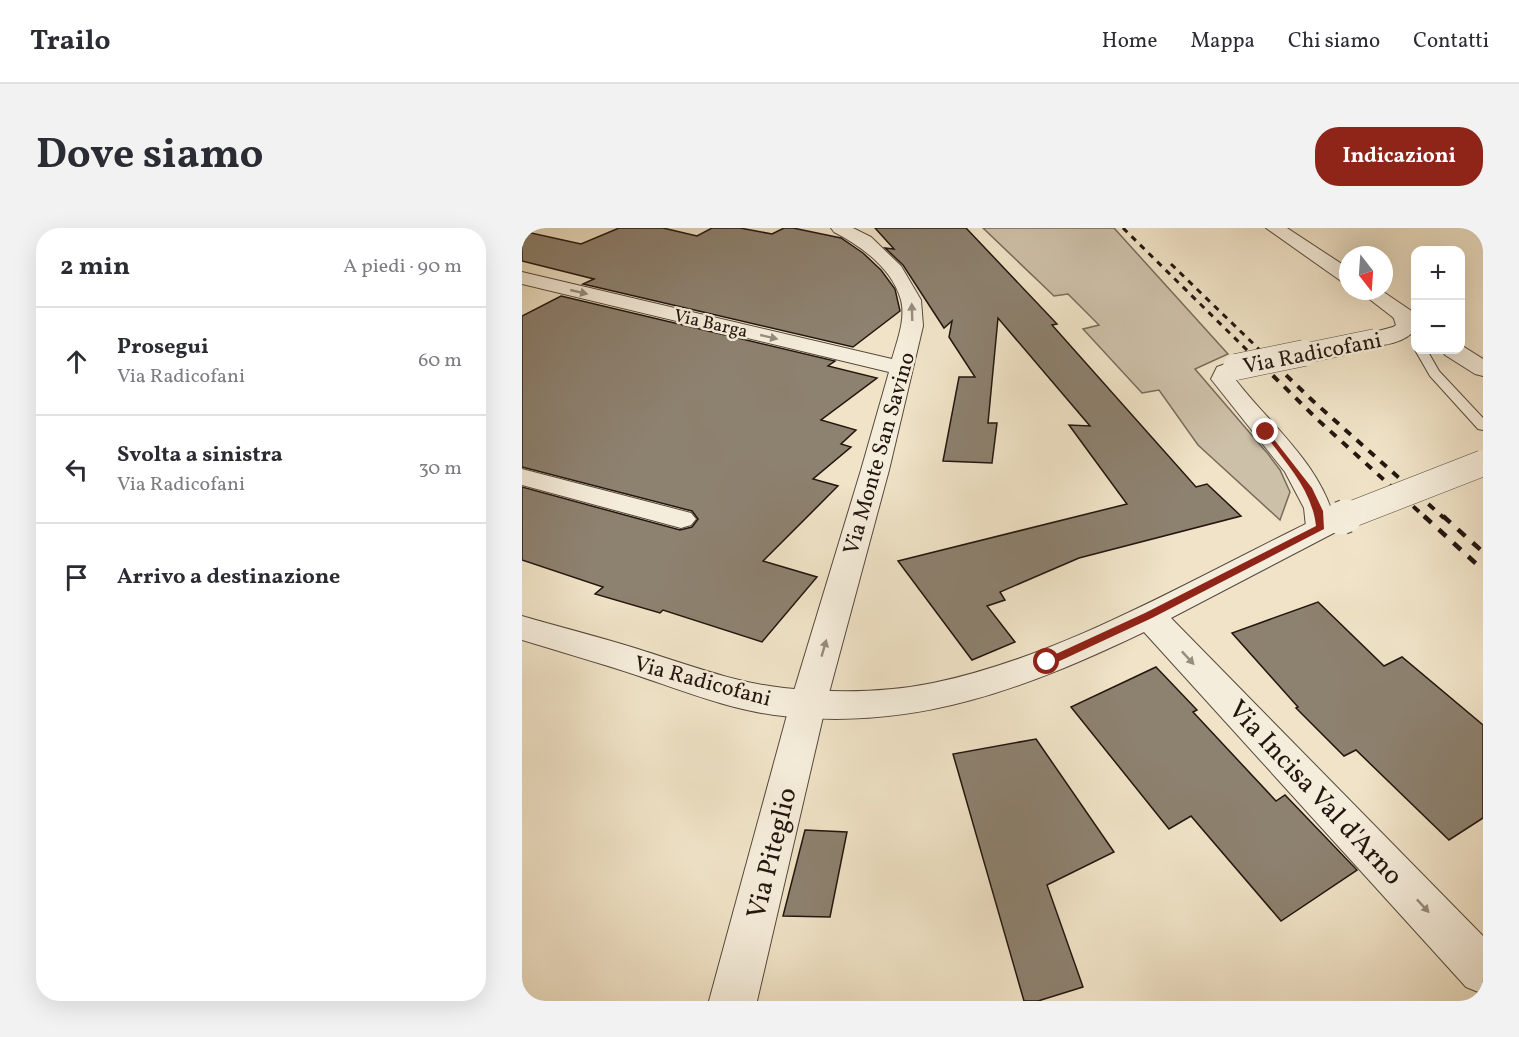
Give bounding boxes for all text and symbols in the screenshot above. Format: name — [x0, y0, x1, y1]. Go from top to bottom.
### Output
text: Trailo — [30, 22, 111, 61]
text: Home — [1102, 27, 1157, 56]
text: Mappa — [1190, 27, 1255, 56]
text: Chi siamo — [1288, 27, 1380, 56]
text: Contatti — [1413, 27, 1489, 56]
text: Dove siamo — [36, 127, 264, 186]
button: Indicazioni — [1315, 127, 1483, 186]
north arrow — [1339, 246, 1393, 300]
map controls — [1411, 246, 1465, 354]
button: + — [1411, 246, 1465, 300]
text: 2 min — [60, 249, 130, 285]
text: A piedi · 90 m — [343, 253, 462, 281]
one-way arrow — [570, 287, 588, 297]
button: − — [1411, 300, 1465, 354]
one-way arrow — [908, 302, 917, 321]
street label: Via Barga — [671, 304, 750, 345]
street label: Via Radicofani — [1240, 326, 1385, 383]
text: Prosegui — [117, 332, 209, 363]
one-way arrow — [759, 332, 778, 342]
icon: ahead — [60, 345, 93, 378]
text: 60 m — [418, 347, 462, 375]
street label: Via Monte San Savino — [837, 349, 924, 559]
text: Via Radicofani — [117, 363, 245, 391]
route end — [1252, 418, 1278, 444]
text: Svolta a sinistra — [117, 440, 283, 471]
icon: left — [60, 453, 93, 486]
text: 30 m — [418, 455, 462, 483]
text: Via Radicofani — [117, 471, 245, 499]
icon: arrive — [60, 561, 93, 594]
text: Arrivo a destinazione — [117, 562, 340, 593]
one-way arrow — [820, 639, 830, 657]
route start — [1033, 648, 1059, 674]
street label: Via Radicofani — [630, 649, 774, 716]
one-way arrow — [1181, 650, 1195, 664]
street label: Via Incisa Val d'Arno — [1218, 692, 1411, 895]
street label: Via Piteglio — [738, 784, 808, 923]
one-way arrow — [1416, 899, 1430, 914]

